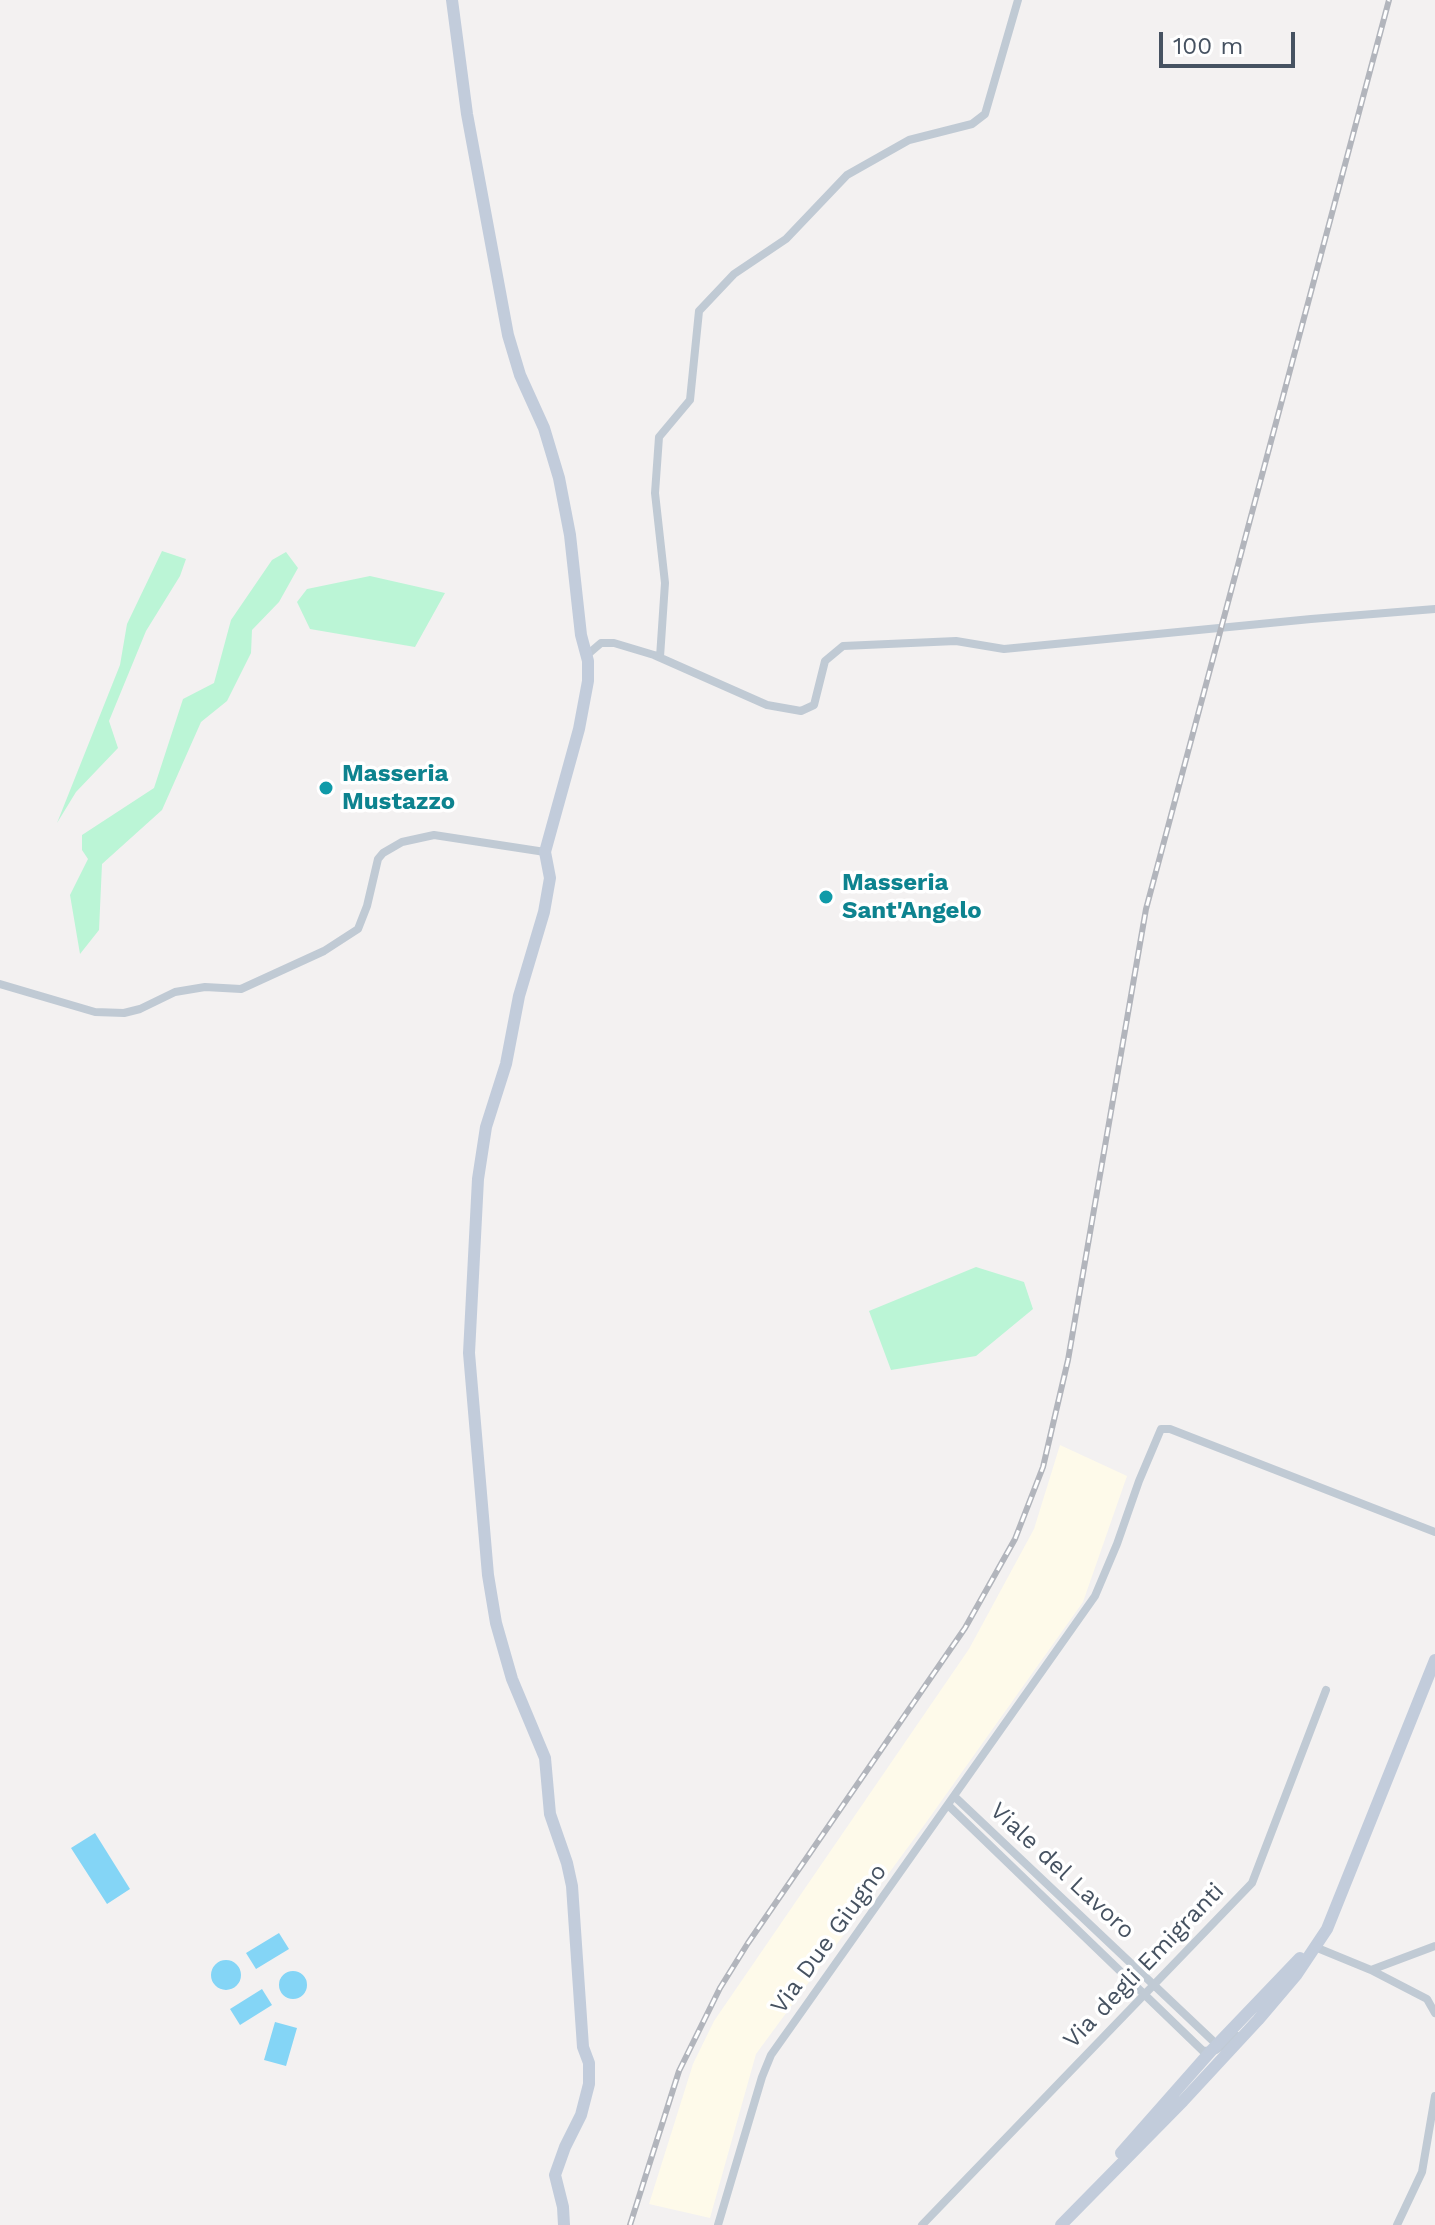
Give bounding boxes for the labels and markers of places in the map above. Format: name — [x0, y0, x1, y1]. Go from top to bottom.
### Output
place label: Masseria Mustazzo — [342, 760, 455, 816]
marker: Masseria Mustazzo — [317, 779, 335, 797]
place label: Masseria Sant'Angelo — [842, 869, 982, 925]
marker: Masseria Sant'Angelo — [817, 888, 835, 906]

